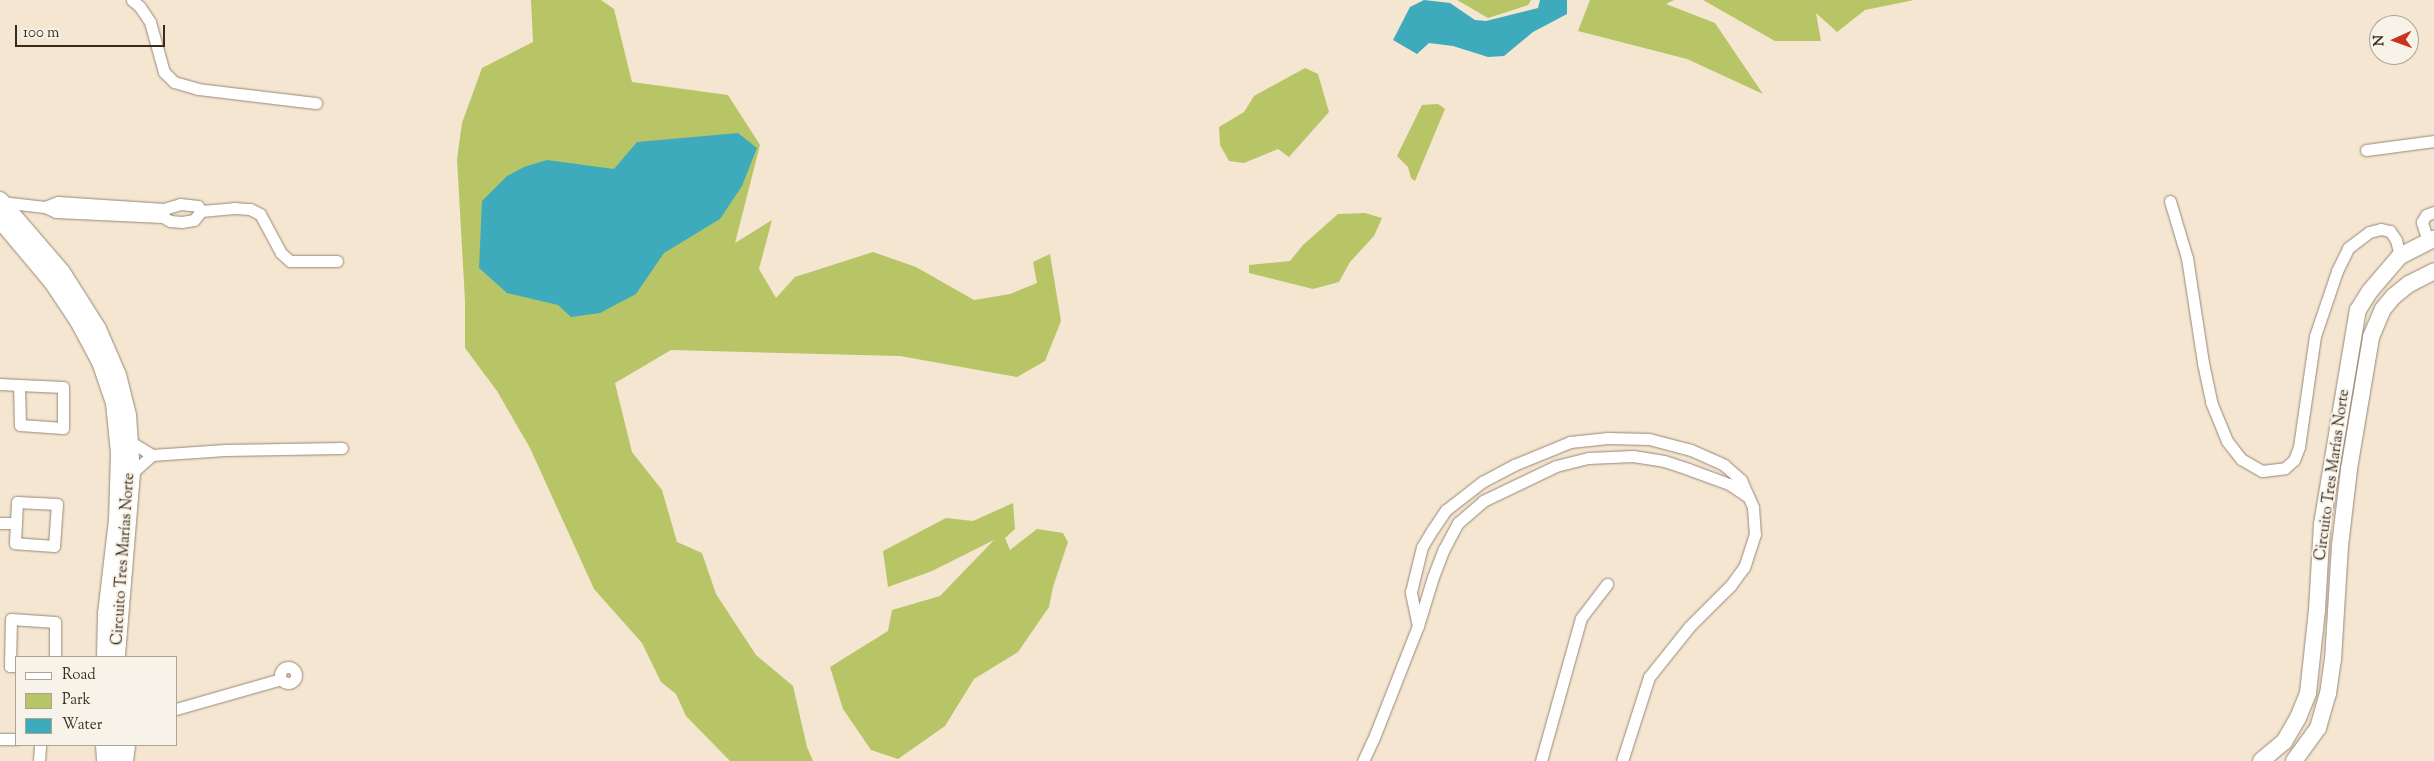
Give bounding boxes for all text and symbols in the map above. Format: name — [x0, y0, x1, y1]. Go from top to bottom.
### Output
scale bar — [18, 15, 168, 47]
north arrow — [2369, 15, 2419, 65]
text: 100 m — [23, 23, 59, 44]
text: N — [2370, 35, 2390, 46]
street label: Circuito Tres Marías Norte — [2312, 388, 2354, 562]
street label: Circuito Tres Marías Norte — [109, 472, 139, 646]
legend — [15, 656, 178, 746]
text: Road — [62, 665, 96, 686]
text: Park — [62, 690, 91, 711]
text: Water — [62, 715, 102, 736]

